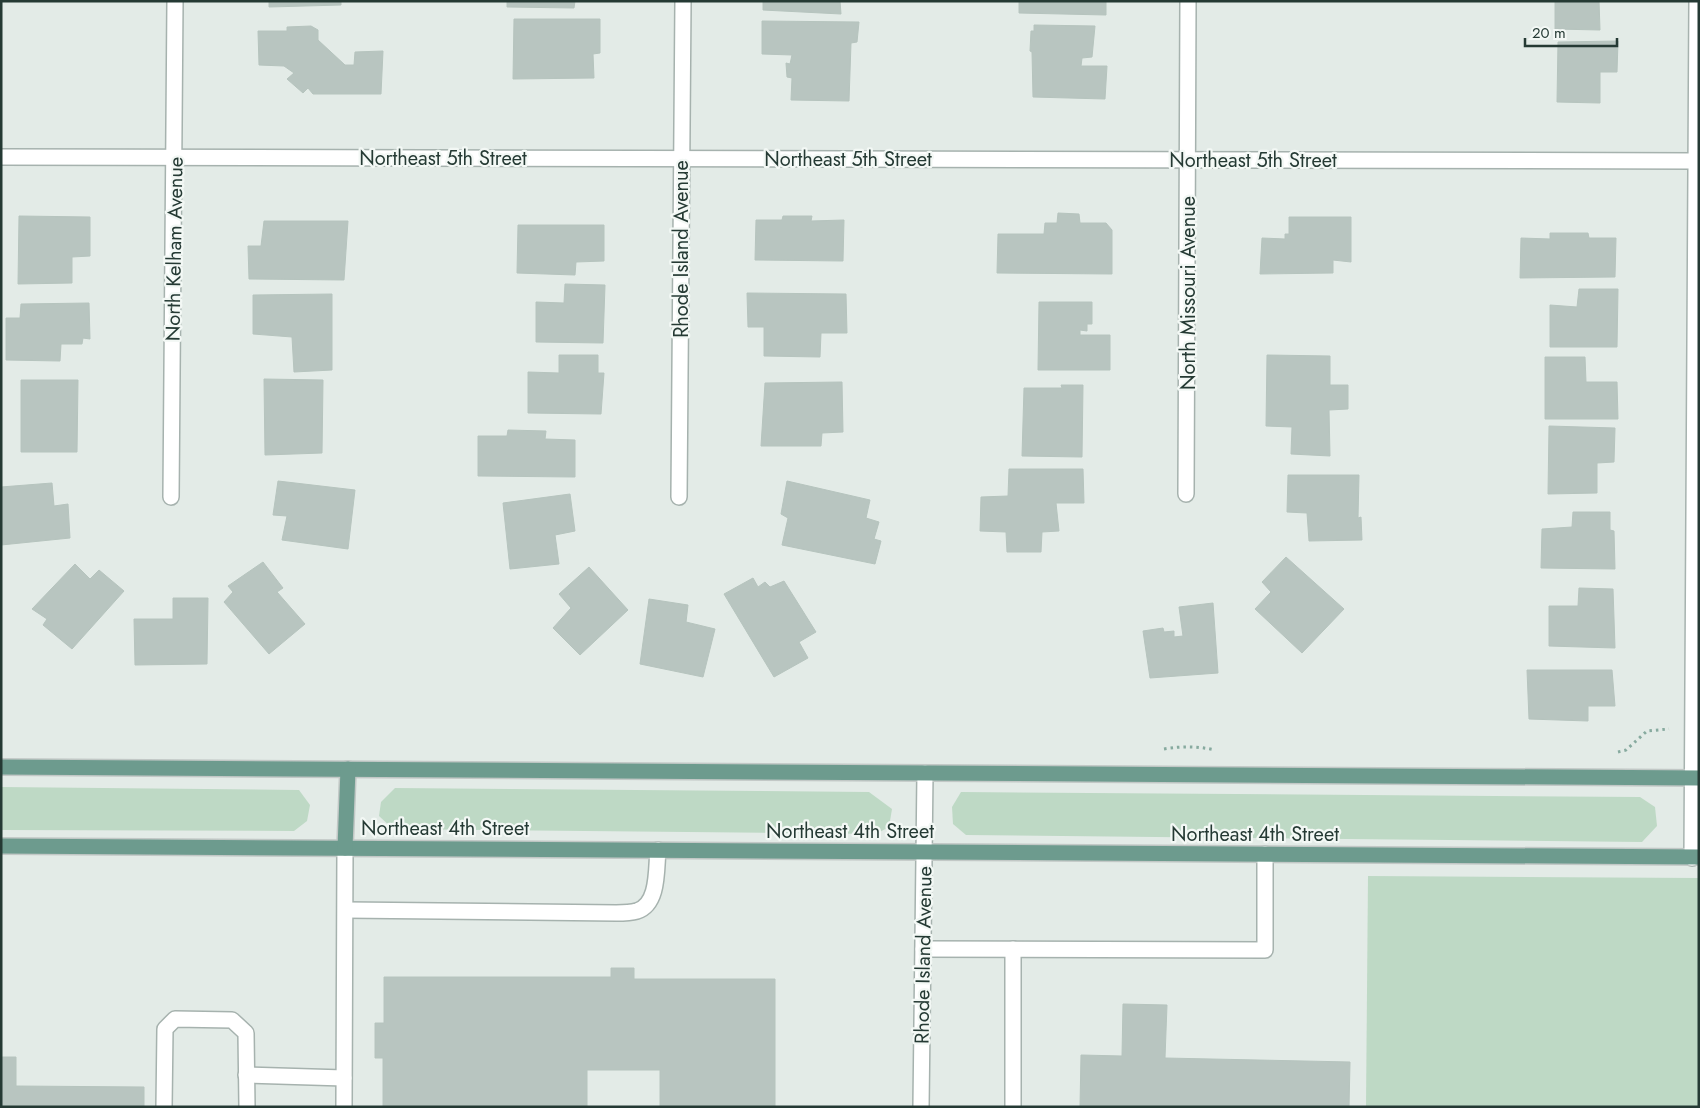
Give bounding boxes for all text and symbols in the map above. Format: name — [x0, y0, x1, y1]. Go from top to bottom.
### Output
scale bar — [1525, 15, 1618, 47]
text: 20 m — [1532, 22, 1566, 44]
street label: Northeast 5th Street — [359, 144, 527, 173]
street label: Northeast 5th Street — [764, 145, 932, 174]
street label: Northeast 5th Street — [1169, 146, 1337, 175]
street label: North Kelham Avenue — [158, 157, 191, 341]
street label: Rhode Island Avenue — [667, 160, 696, 338]
street label: North Missouri Avenue — [1174, 196, 1203, 390]
street label: Northeast 4th Street — [361, 814, 529, 843]
street label: Northeast 4th Street — [766, 817, 934, 846]
street label: Northeast 4th Street — [1171, 820, 1339, 849]
street label: Rhode Island Avenue — [907, 866, 940, 1044]

